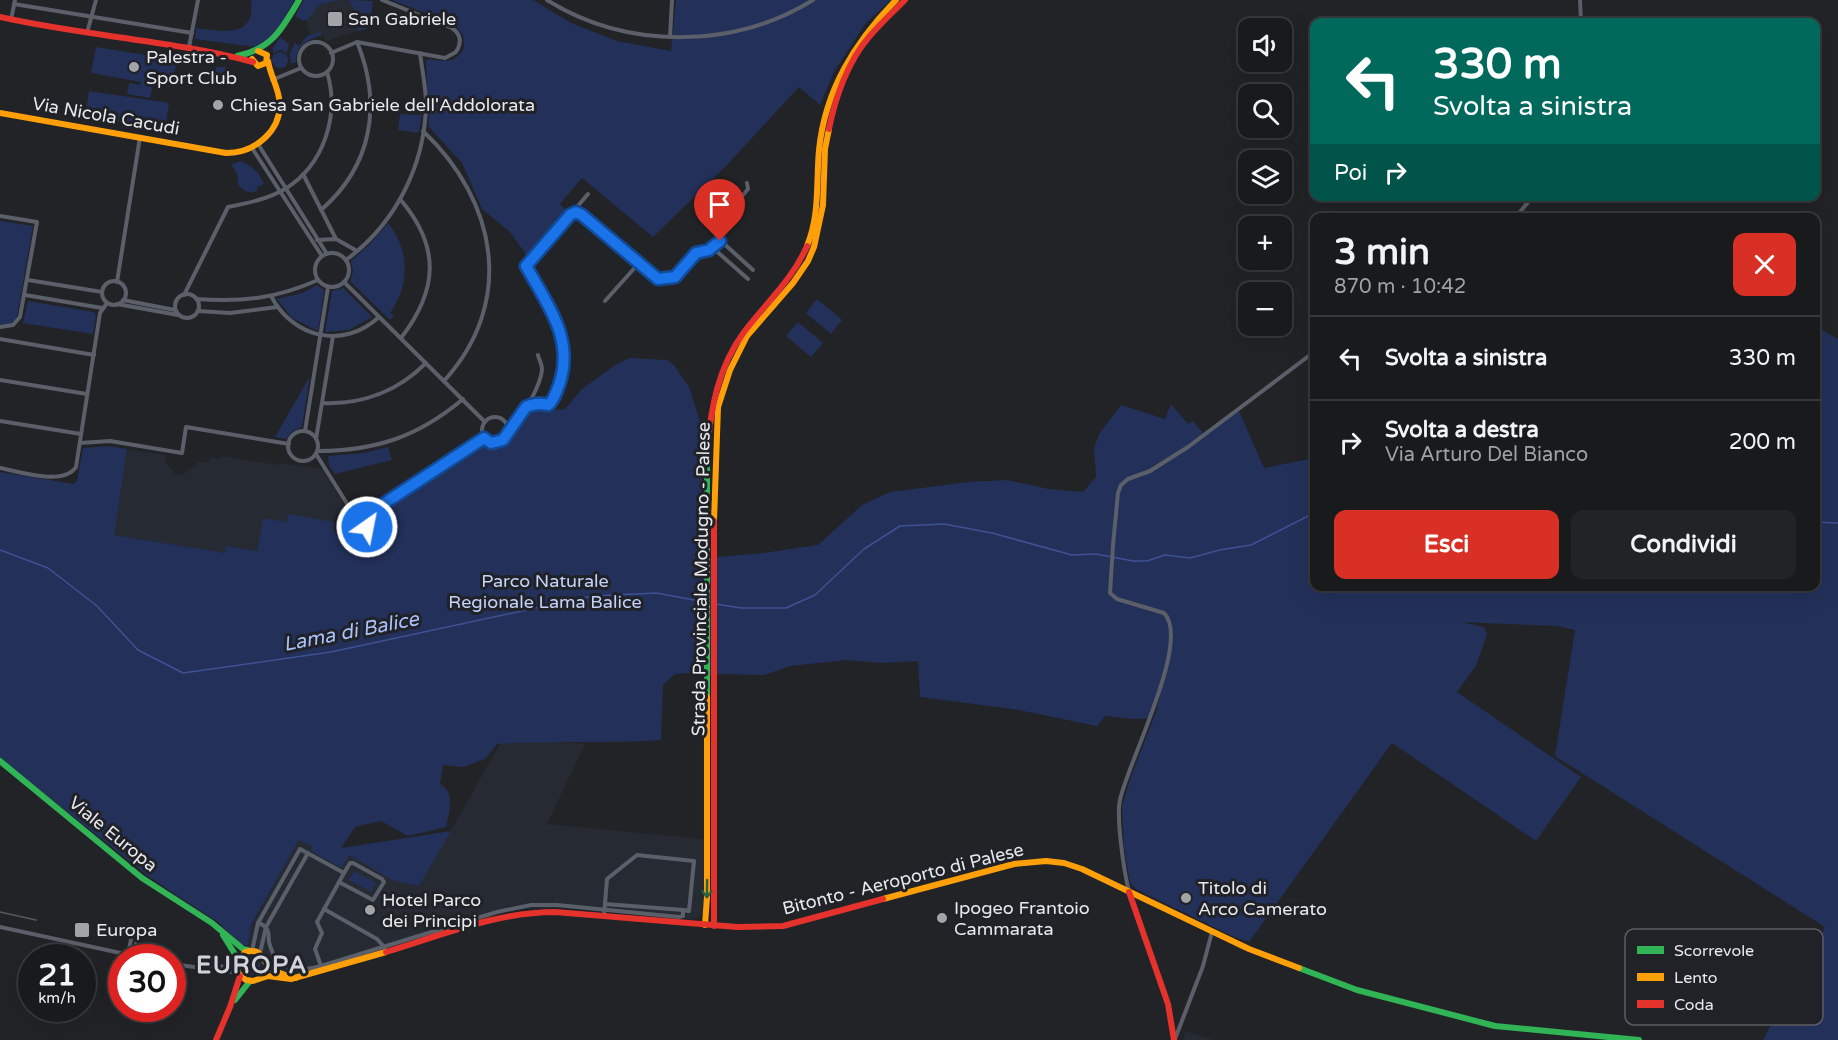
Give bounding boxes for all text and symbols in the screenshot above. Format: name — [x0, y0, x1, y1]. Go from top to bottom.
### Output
place label: San Gabriele — [348, 8, 456, 30]
marker: San Gabriele — [326, 10, 344, 28]
map controls — [1238, 18, 1292, 336]
button: sound — [1238, 18, 1292, 72]
text: 330 m — [1433, 39, 1562, 90]
icon: left — [1334, 42, 1412, 120]
place label: Palestra - Sport Club — [146, 46, 237, 89]
marker: Palestra - Sport Club — [127, 60, 141, 74]
button: search — [1238, 84, 1292, 138]
text: Svolta a sinistra — [1433, 90, 1632, 123]
street label: Via Nicola Cacudi — [31, 92, 181, 140]
place label: Chiesa San Gabriele dell'Addolorata — [230, 94, 535, 116]
marker: Chiesa San Gabriele dell'Addolorata — [211, 98, 225, 112]
button: layers — [1238, 150, 1292, 204]
icon: right — [1379, 156, 1412, 189]
text: Poi — [1334, 160, 1367, 186]
pin — [694, 179, 745, 241]
icon: arrive — [703, 188, 736, 221]
button: + — [1238, 216, 1292, 270]
text: 3 min — [1334, 231, 1430, 274]
button: close — [1733, 233, 1796, 296]
text: 870 m · 10:42 — [1334, 275, 1466, 299]
button: − — [1238, 282, 1292, 336]
icon: left — [1334, 342, 1367, 375]
text: Svolta a sinistra — [1385, 345, 1547, 371]
text: 330 m — [1729, 345, 1796, 371]
text: Svolta a destra — [1385, 417, 1539, 443]
street label: Strada Provinciale Modugno - Palese — [687, 422, 715, 736]
icon: right — [1334, 426, 1367, 459]
text: 200 m — [1729, 429, 1796, 455]
text: Via Arturo Del Bianco — [1385, 443, 1588, 467]
position arrow — [335, 495, 399, 559]
button: Esci — [1334, 510, 1559, 579]
button: Condividi — [1571, 510, 1796, 579]
park label: Parco Naturale Regionale Lama Balice — [448, 570, 642, 613]
water label: Lama di Balice — [281, 607, 422, 657]
street label: Viale Europa — [64, 792, 162, 876]
street label: Bitonto - Aeroporto di Palese — [780, 838, 1026, 920]
place label: Titolo di Arco Camerato — [1198, 877, 1327, 920]
one-way arrow — [701, 879, 713, 899]
place label: Hotel Parco dei Principi — [382, 889, 481, 932]
marker: Titolo di Arco Camerato — [1179, 891, 1193, 905]
place label: Ipogeo Frantoio Cammarata — [954, 897, 1090, 940]
marker: Hotel Parco dei Principi — [363, 903, 377, 917]
marker: Ipogeo Frantoio Cammarata — [935, 911, 949, 925]
place label: Europa — [96, 919, 157, 941]
marker: Europa — [73, 921, 91, 939]
legend — [1625, 929, 1823, 1025]
text: Scorrevole — [1674, 941, 1754, 961]
speed limit sign: 30 — [108, 944, 186, 1022]
district label: EUROPA — [196, 951, 308, 980]
text: 21 — [38, 957, 76, 994]
text: Lento — [1674, 968, 1718, 988]
text: km/h — [38, 989, 76, 1007]
text: Coda — [1674, 995, 1714, 1015]

